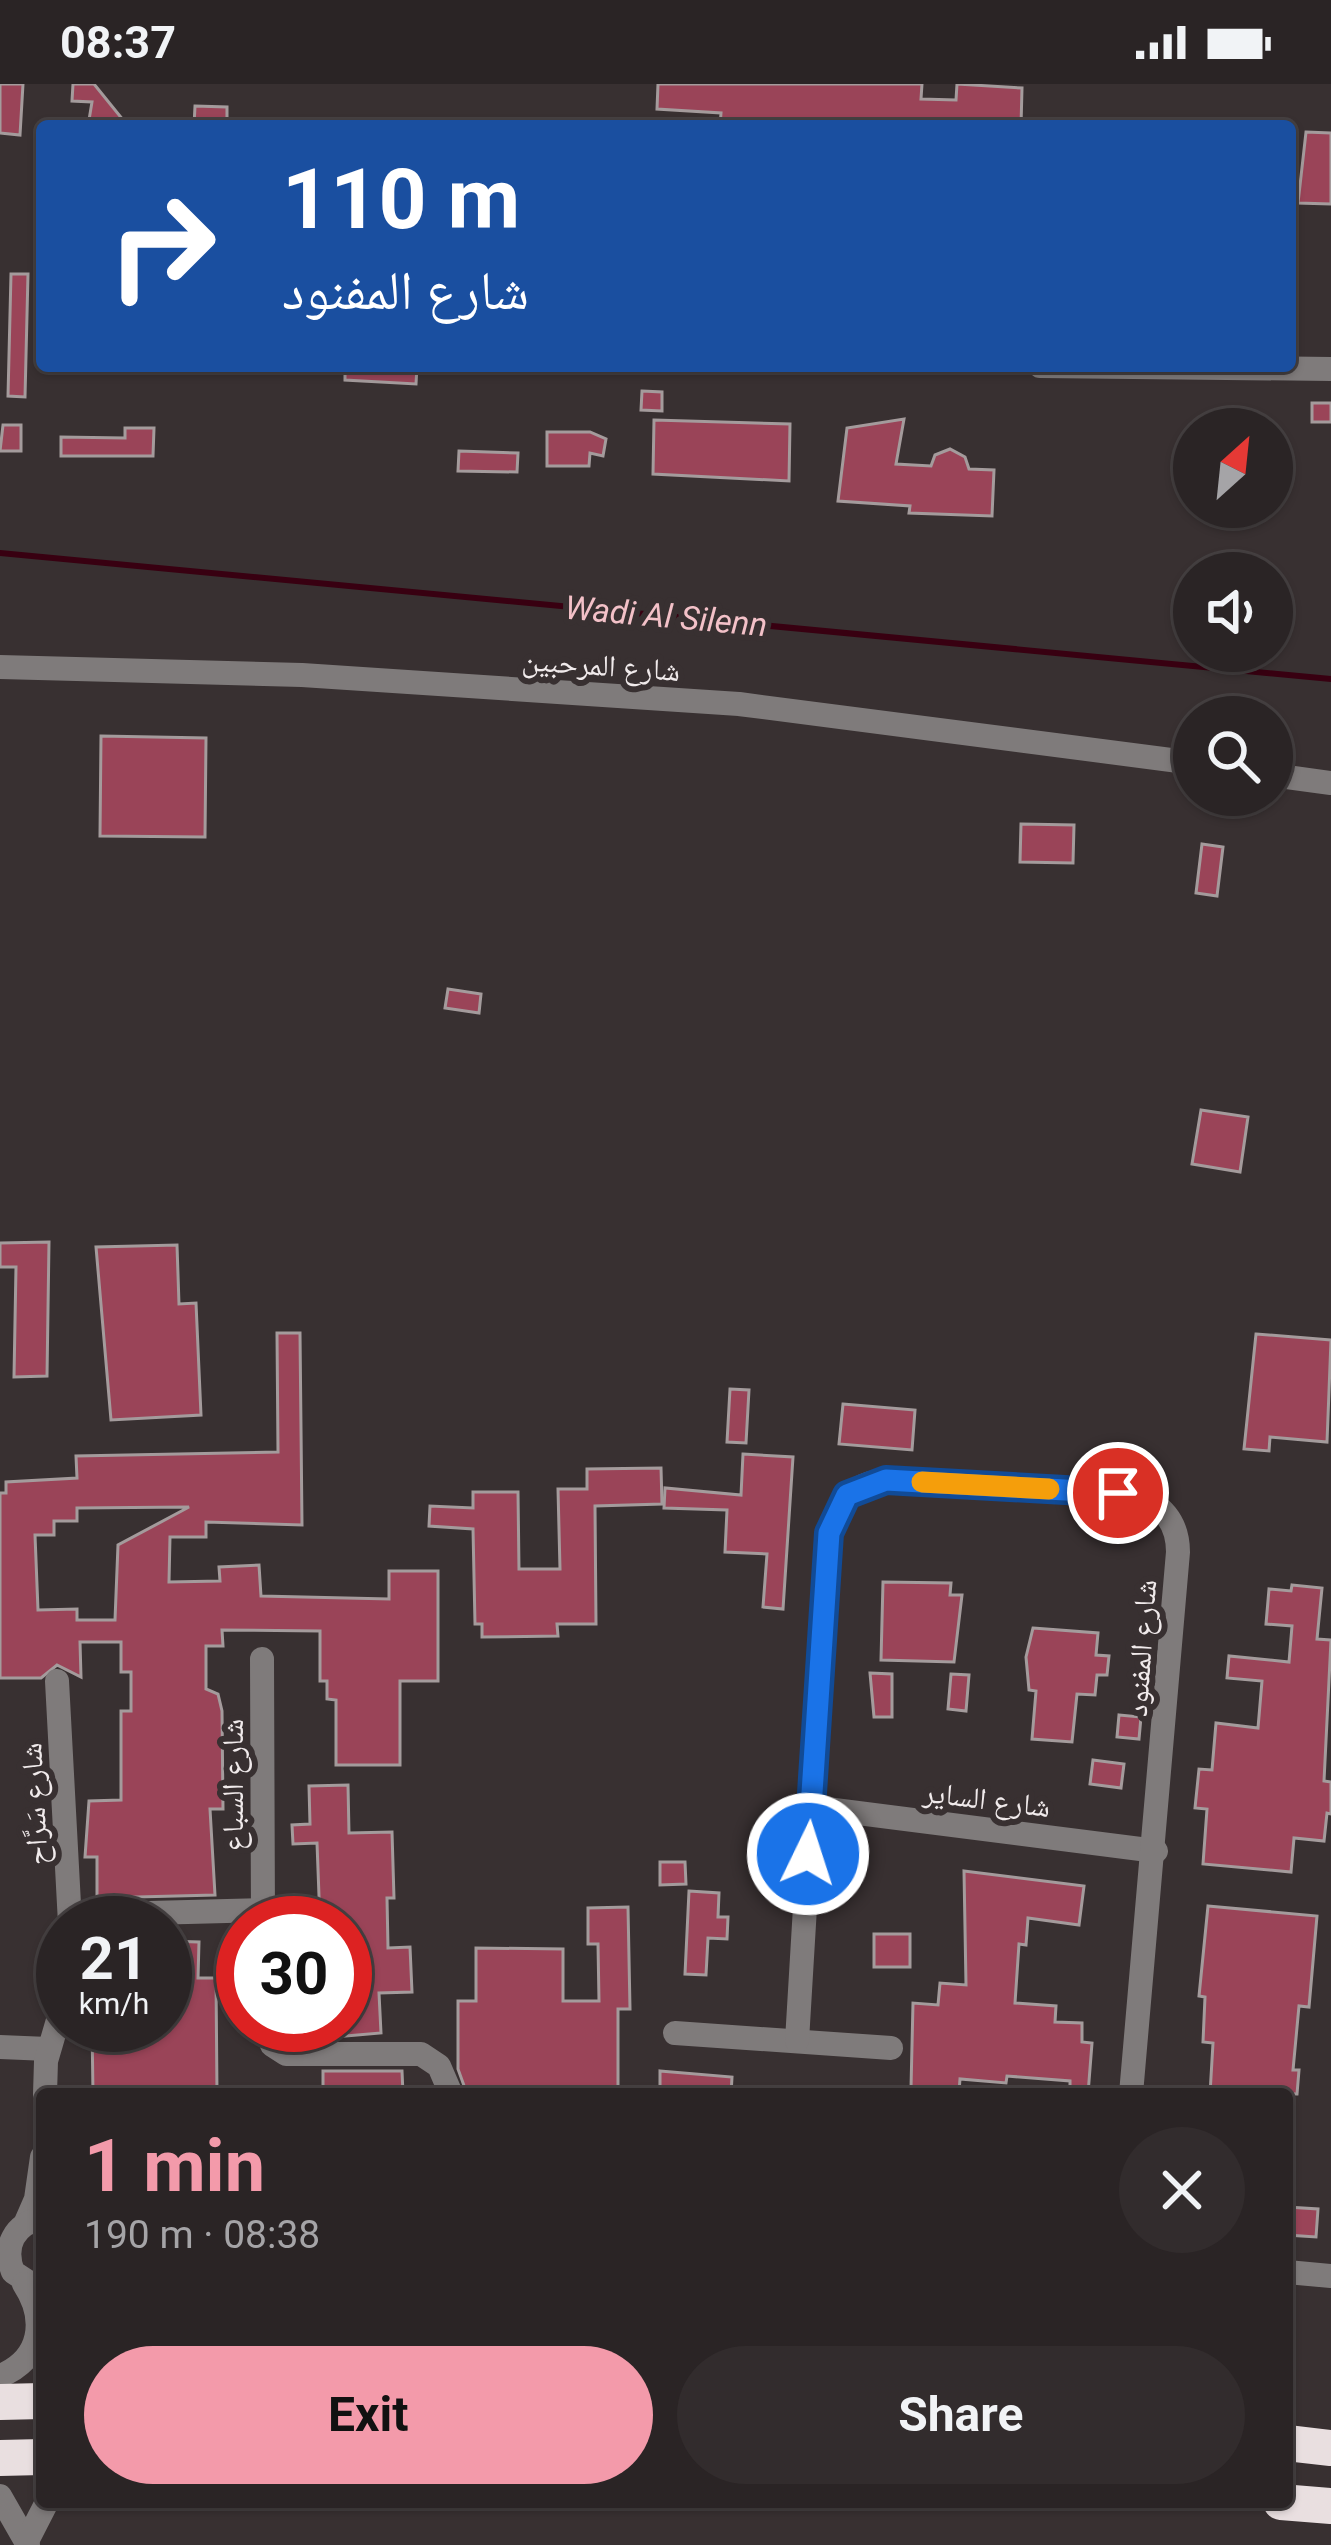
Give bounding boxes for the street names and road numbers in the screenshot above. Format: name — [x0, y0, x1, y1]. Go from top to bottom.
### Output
street label: شارع المرحبين — [520, 642, 681, 690]
street label: شارع المفنود — [1119, 1578, 1165, 1718]
street label: شارع السباع — [215, 1719, 252, 1851]
street label: شارع سَرَّاح — [13, 1742, 57, 1866]
street label: شارع الساير — [920, 1774, 1053, 1826]

